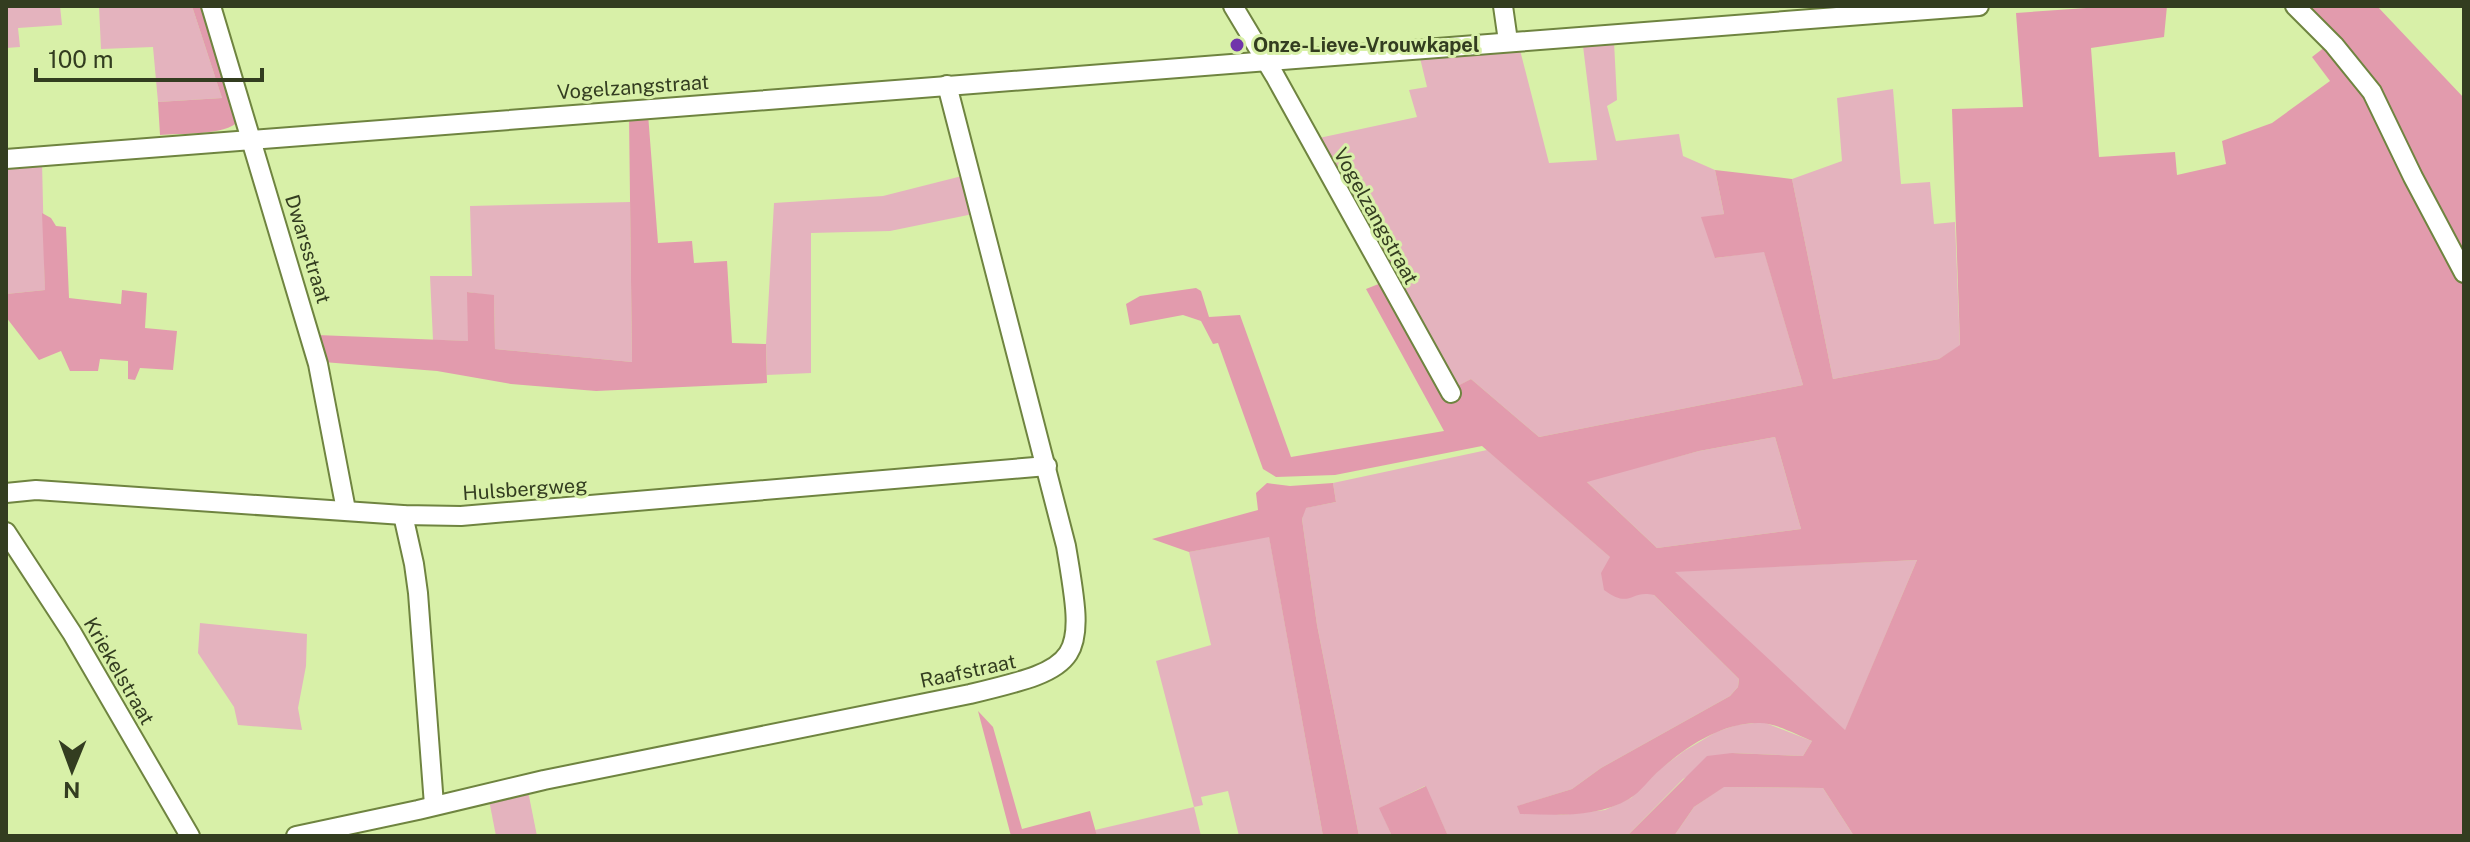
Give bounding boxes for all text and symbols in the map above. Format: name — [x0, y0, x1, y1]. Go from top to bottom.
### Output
scale bar — [36, 32, 262, 82]
place label: Onze-Lieve-Vrouwkapel — [1253, 33, 1479, 57]
marker: Onze-Lieve-Vrouwkapel — [1228, 36, 1246, 54]
text: 100 m — [48, 45, 114, 73]
street label: Vogelzangstraat — [556, 70, 710, 104]
street label: Vogelzangstraat — [1329, 144, 1423, 288]
street label: Dwarsstraat — [280, 192, 336, 306]
street label: Hulsbergweg — [462, 473, 588, 505]
street label: Kriekelstraat — [79, 613, 159, 729]
street label: Raafstraat — [918, 649, 1018, 693]
north arrow — [32, 730, 112, 810]
text: N — [63, 777, 80, 803]

